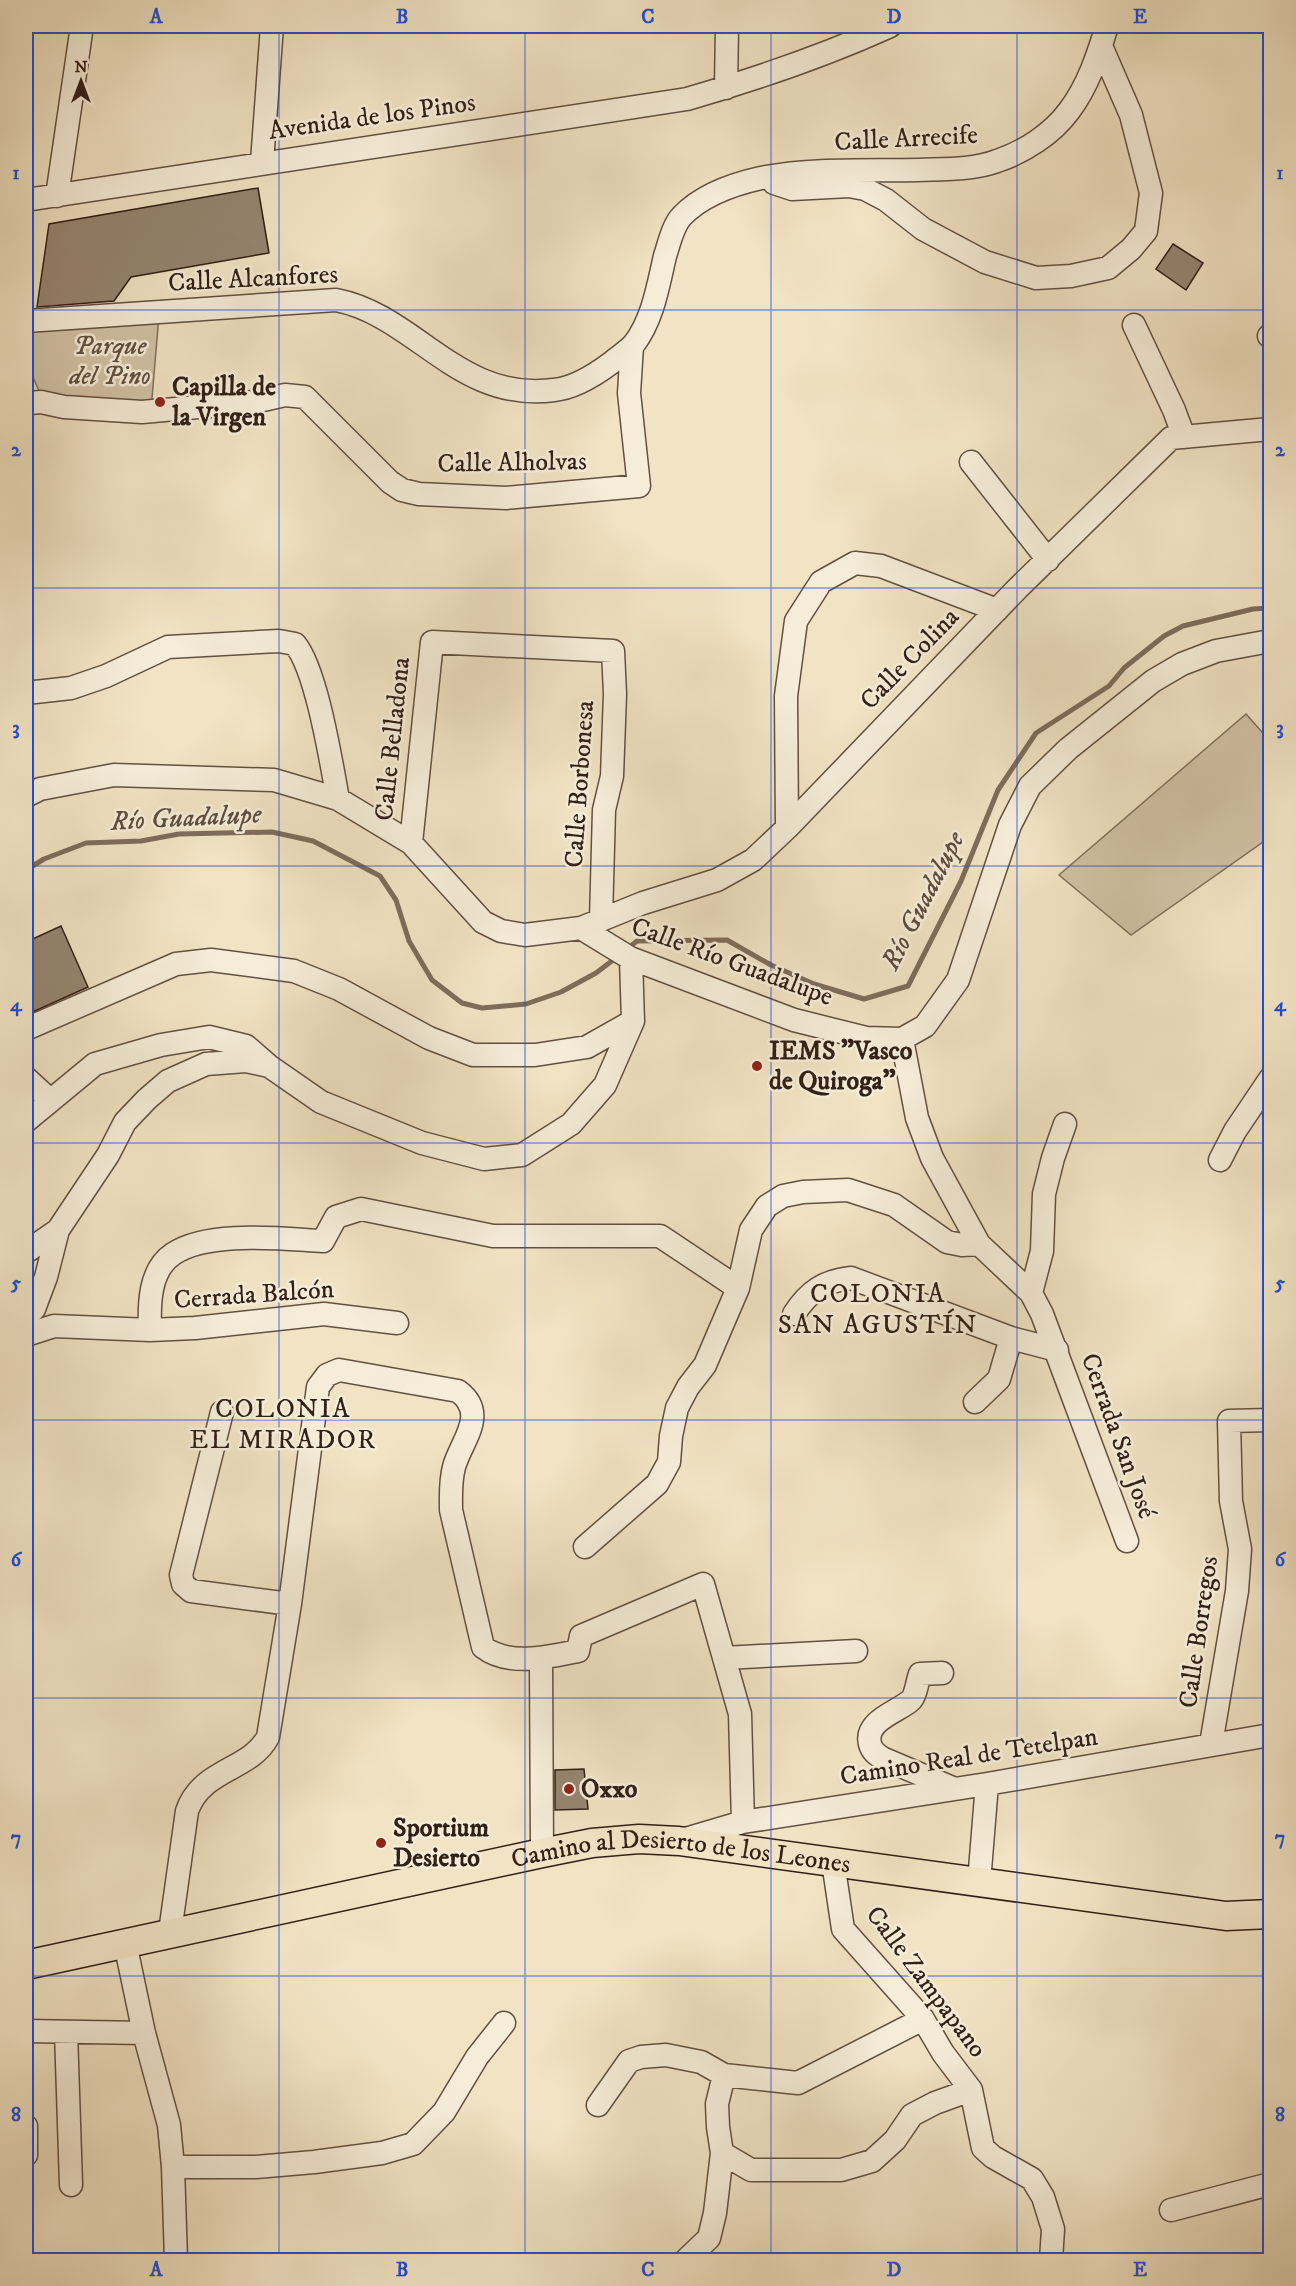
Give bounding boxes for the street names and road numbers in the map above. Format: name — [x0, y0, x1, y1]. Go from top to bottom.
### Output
street label: Avenida de los Pinos — [266, 86, 478, 148]
street label: Calle Arrecife — [833, 119, 979, 159]
street label: Calle Alcanfores — [167, 258, 339, 300]
street label: Calle Alholvas — [437, 445, 587, 481]
street label: Calle Colina — [853, 601, 967, 717]
street label: Calle Belladona — [368, 656, 418, 822]
street label: Calle Borbonesa — [558, 699, 602, 869]
street label: Calle Río Guadalupe — [627, 910, 837, 1014]
street label: Cerrada Balcón — [173, 1273, 336, 1317]
street label: Cerrada San José — [1073, 1349, 1163, 1524]
street label: Calle Borregos — [1172, 1554, 1226, 1710]
street label: Camino Real de Tetelpan — [838, 1720, 1101, 1794]
street label: Camino al Desierto de los Leones — [508, 1822, 853, 1881]
street label: Calle Zampapano — [858, 1899, 994, 2065]

